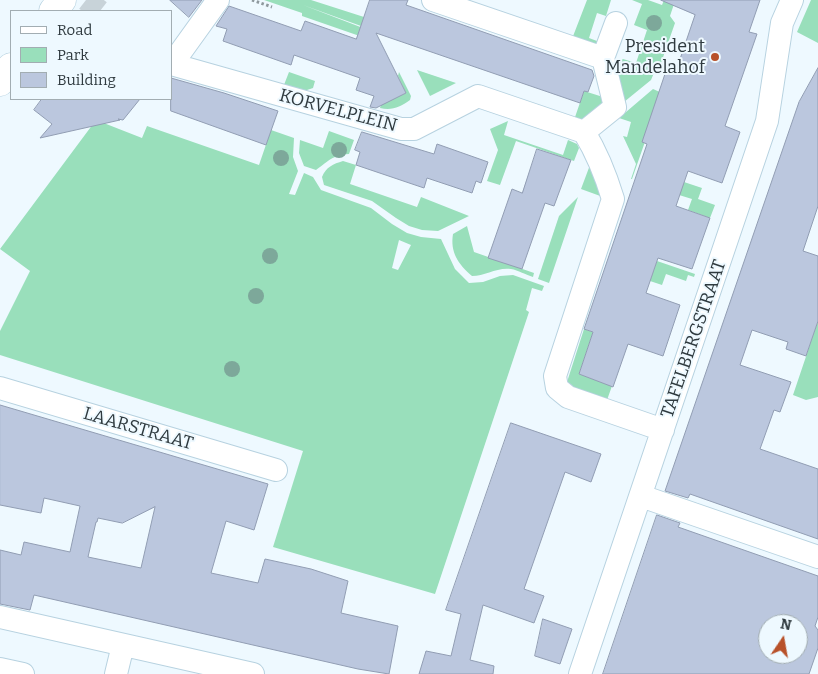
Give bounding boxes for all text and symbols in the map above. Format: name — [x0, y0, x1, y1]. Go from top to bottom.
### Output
legend — [10, 10, 172, 100]
text: Road — [57, 21, 92, 39]
place label: President Mandelahof — [605, 36, 705, 78]
text: Park — [57, 46, 89, 64]
marker: President Mandelahof — [709, 51, 721, 63]
text: Building — [57, 71, 116, 89]
street label: KORVELPLEIN — [277, 85, 399, 137]
street label: TAFELBERGSTRAAT — [657, 257, 731, 421]
street label: LAARSTRAAT — [81, 403, 195, 455]
north arrow — [758, 614, 808, 664]
text: N — [779, 615, 793, 634]

